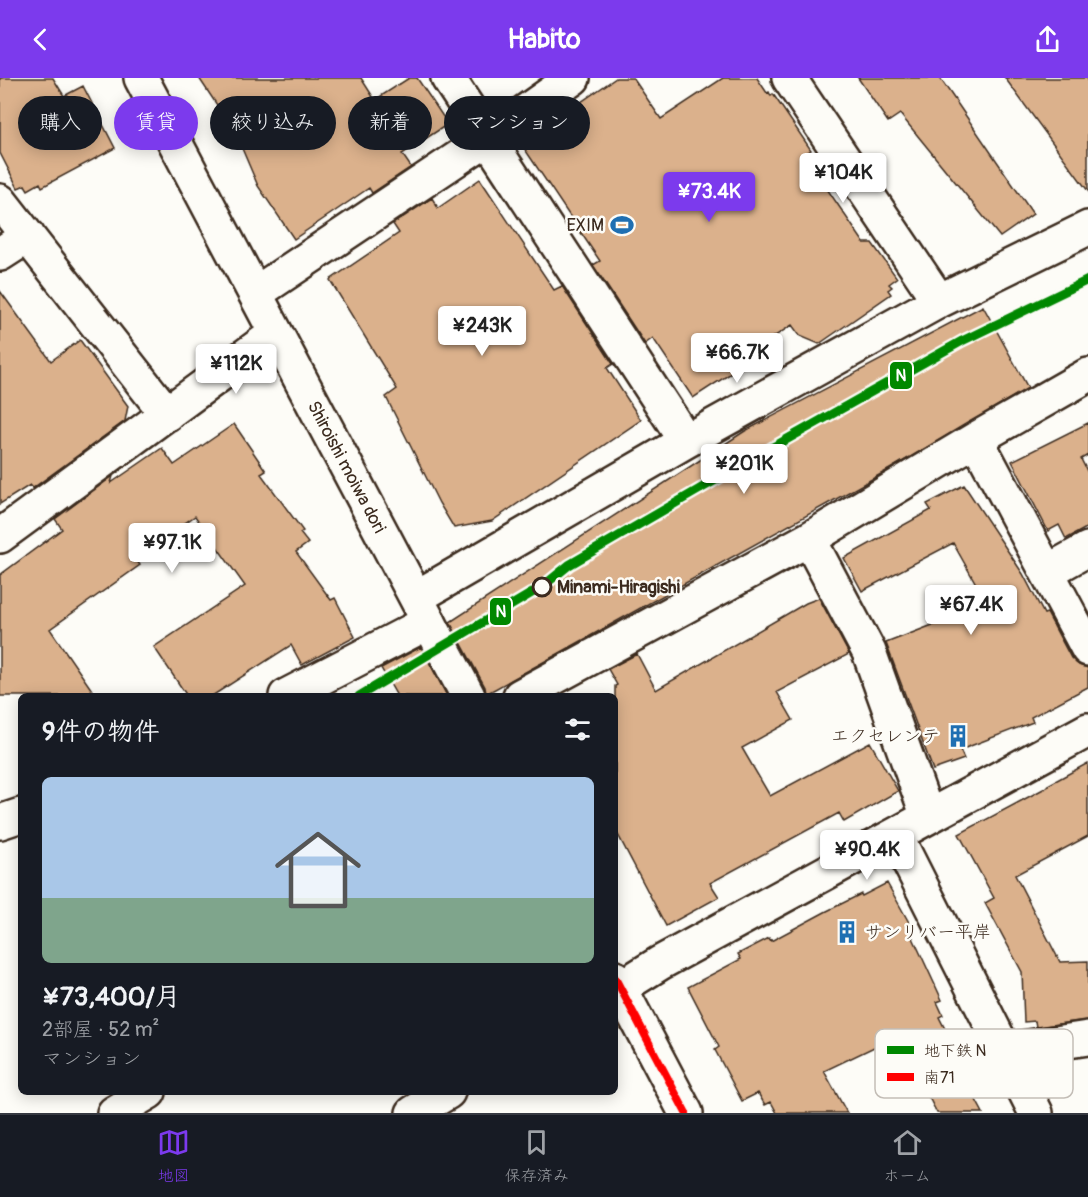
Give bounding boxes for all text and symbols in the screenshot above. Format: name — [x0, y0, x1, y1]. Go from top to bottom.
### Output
icon: back — [24, 23, 57, 56]
text: Habito — [507, 23, 581, 56]
icon: share — [1031, 23, 1064, 56]
chip: 購入 — [18, 96, 102, 150]
chip: 賃貸 — [114, 96, 198, 150]
chip: 絞り込み — [210, 96, 336, 150]
chip: 新着 — [348, 96, 432, 150]
chip: マンション — [444, 96, 590, 150]
pin: ¥104K — [801, 153, 885, 204]
text: ¥104K — [813, 160, 873, 185]
pin: ¥73.4K — [660, 172, 758, 223]
text: ¥73.4K — [677, 179, 741, 204]
sports icon: EXIM — [609, 212, 635, 238]
place label: EXIM — [566, 214, 604, 237]
pin: ¥243K — [440, 306, 524, 357]
text: ¥243K — [452, 313, 512, 338]
pin: ¥66.7K — [688, 333, 786, 384]
text: ¥66.7K — [705, 340, 769, 365]
pin: ¥112K — [194, 344, 278, 395]
text: ¥112K — [210, 351, 262, 376]
line badge: N — [889, 361, 913, 390]
text: N — [896, 366, 907, 386]
street label: Shiroishi moiwa dori — [302, 397, 391, 537]
pin: ¥201K — [702, 444, 786, 495]
text: ¥201K — [715, 451, 773, 476]
pin: ¥97.1K — [123, 523, 221, 574]
text: ¥97.1K — [142, 530, 202, 555]
place label: Minami-Hiragishi — [557, 576, 680, 599]
marker: Minami-Hiragishi — [532, 577, 552, 597]
pin: ¥67.4K — [922, 585, 1020, 636]
text: ¥67.4K — [939, 592, 1003, 617]
line badge: N — [489, 597, 512, 626]
text: N — [496, 602, 507, 622]
icon: filters — [561, 713, 594, 746]
text: 9件の物件 — [42, 716, 159, 748]
building icon: エクセレンテ — [945, 723, 971, 749]
place label: エクセレンテ — [831, 725, 940, 748]
icon: home — [264, 816, 372, 924]
pin: ¥90.4K — [818, 830, 916, 881]
text: ¥90.4K — [834, 837, 900, 862]
building icon: サンリバー平岸 — [834, 919, 860, 945]
place label: サンリバー平岸 — [865, 921, 991, 944]
text: ¥73,400/月 — [42, 981, 181, 1013]
text: 2部屋 · 52 m² — [42, 1017, 159, 1042]
legend — [875, 1029, 1073, 1098]
text: 地下鉄 N — [924, 1041, 986, 1061]
text: マンション — [42, 1046, 141, 1071]
text: 南71 — [924, 1068, 955, 1088]
tab: 地図 — [157, 1126, 190, 1186]
tab: 保存済み — [505, 1126, 569, 1186]
tab: ホーム — [883, 1126, 931, 1186]

